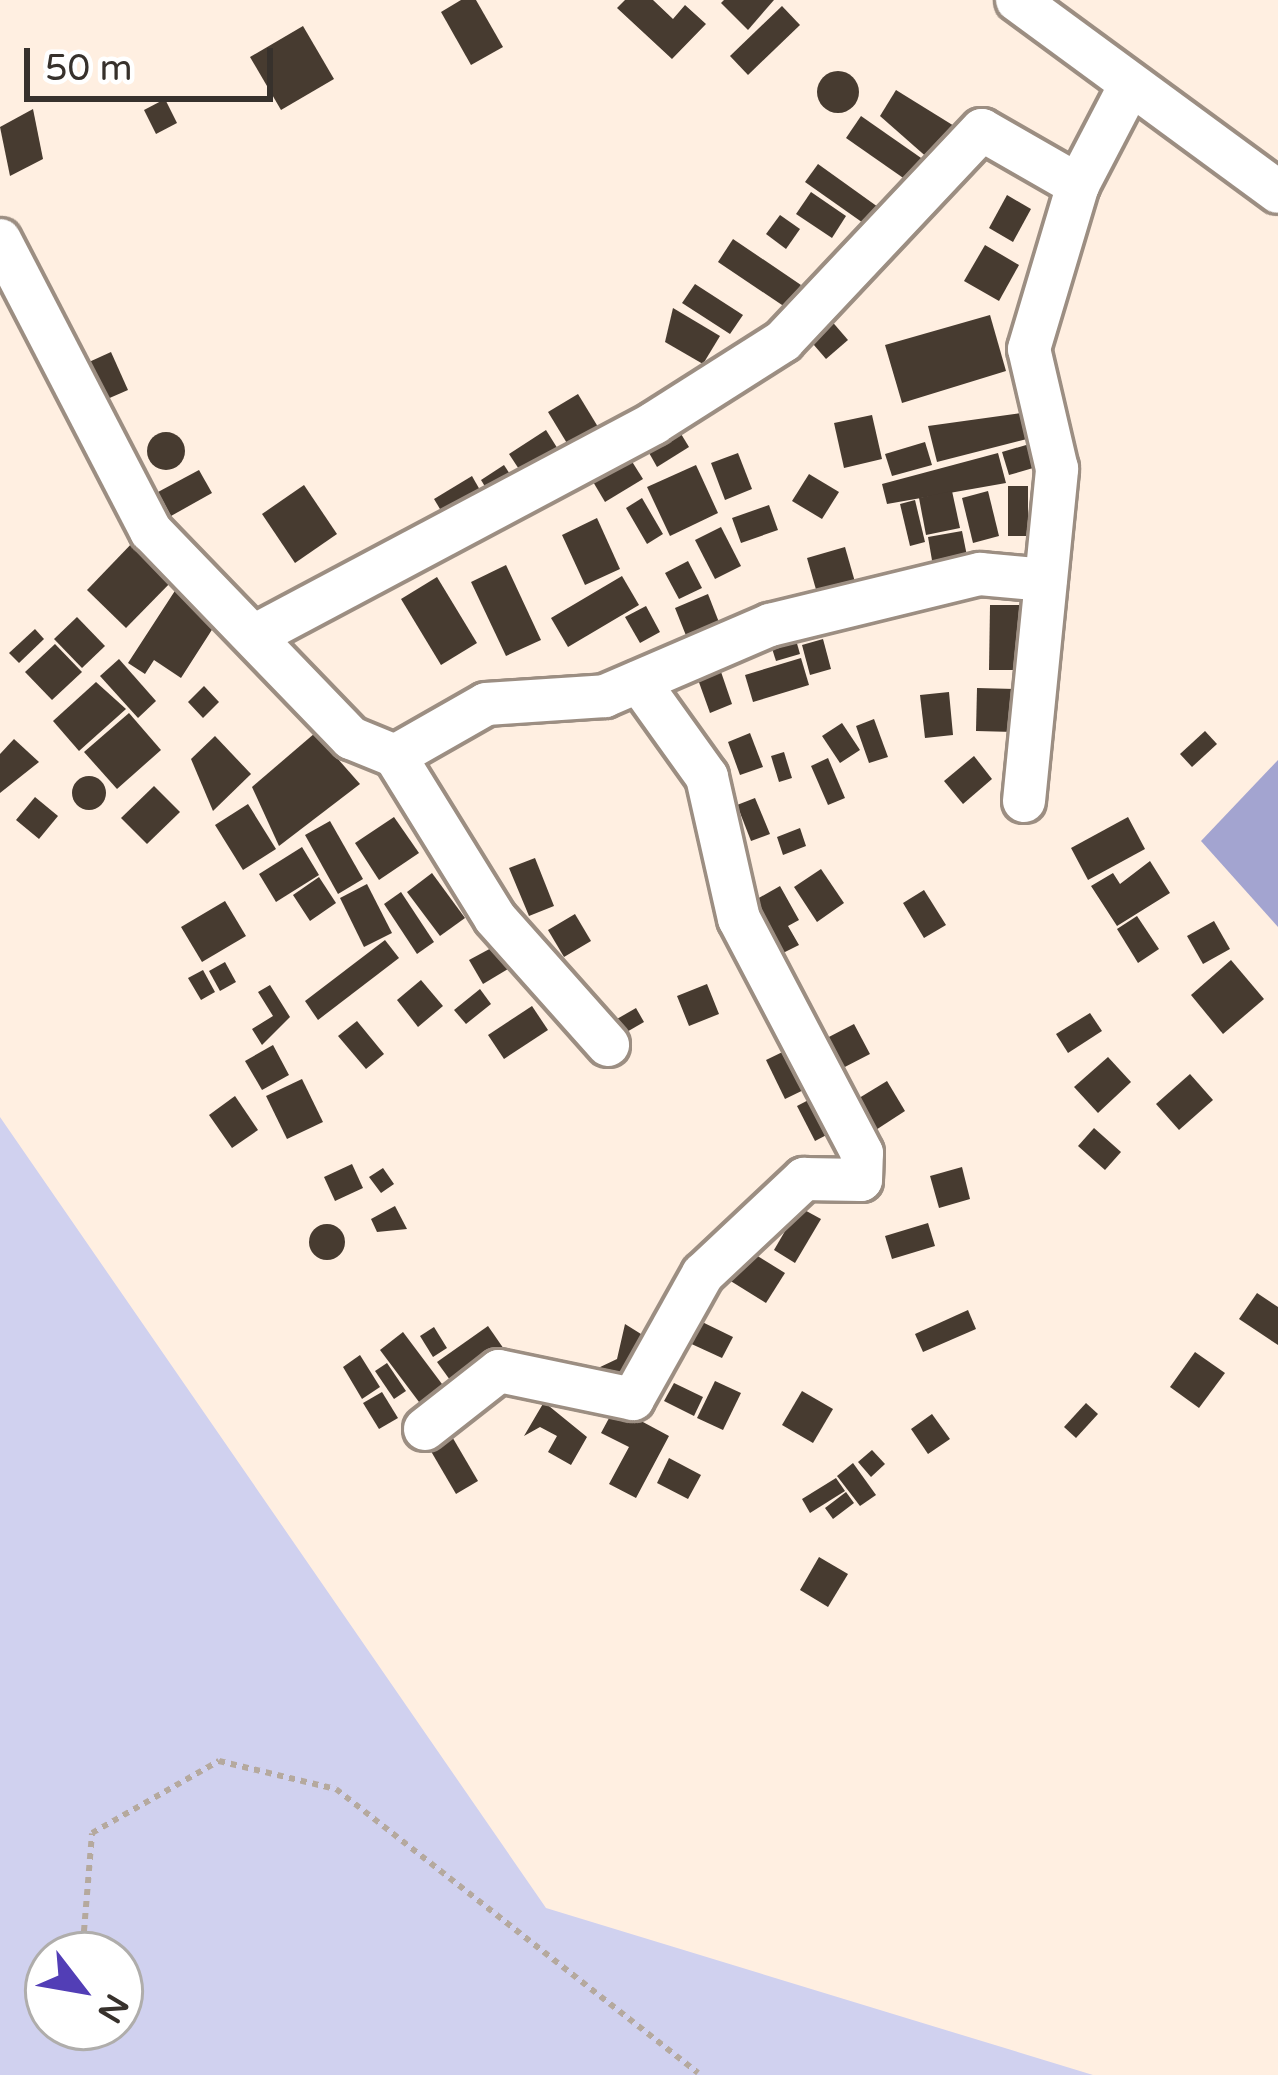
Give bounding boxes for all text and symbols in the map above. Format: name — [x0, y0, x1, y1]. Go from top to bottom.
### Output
scale bar — [30, 24, 279, 98]
text: 50 m — [45, 47, 133, 90]
north arrow — [24, 1931, 144, 2051]
text: N — [89, 1987, 136, 2030]

